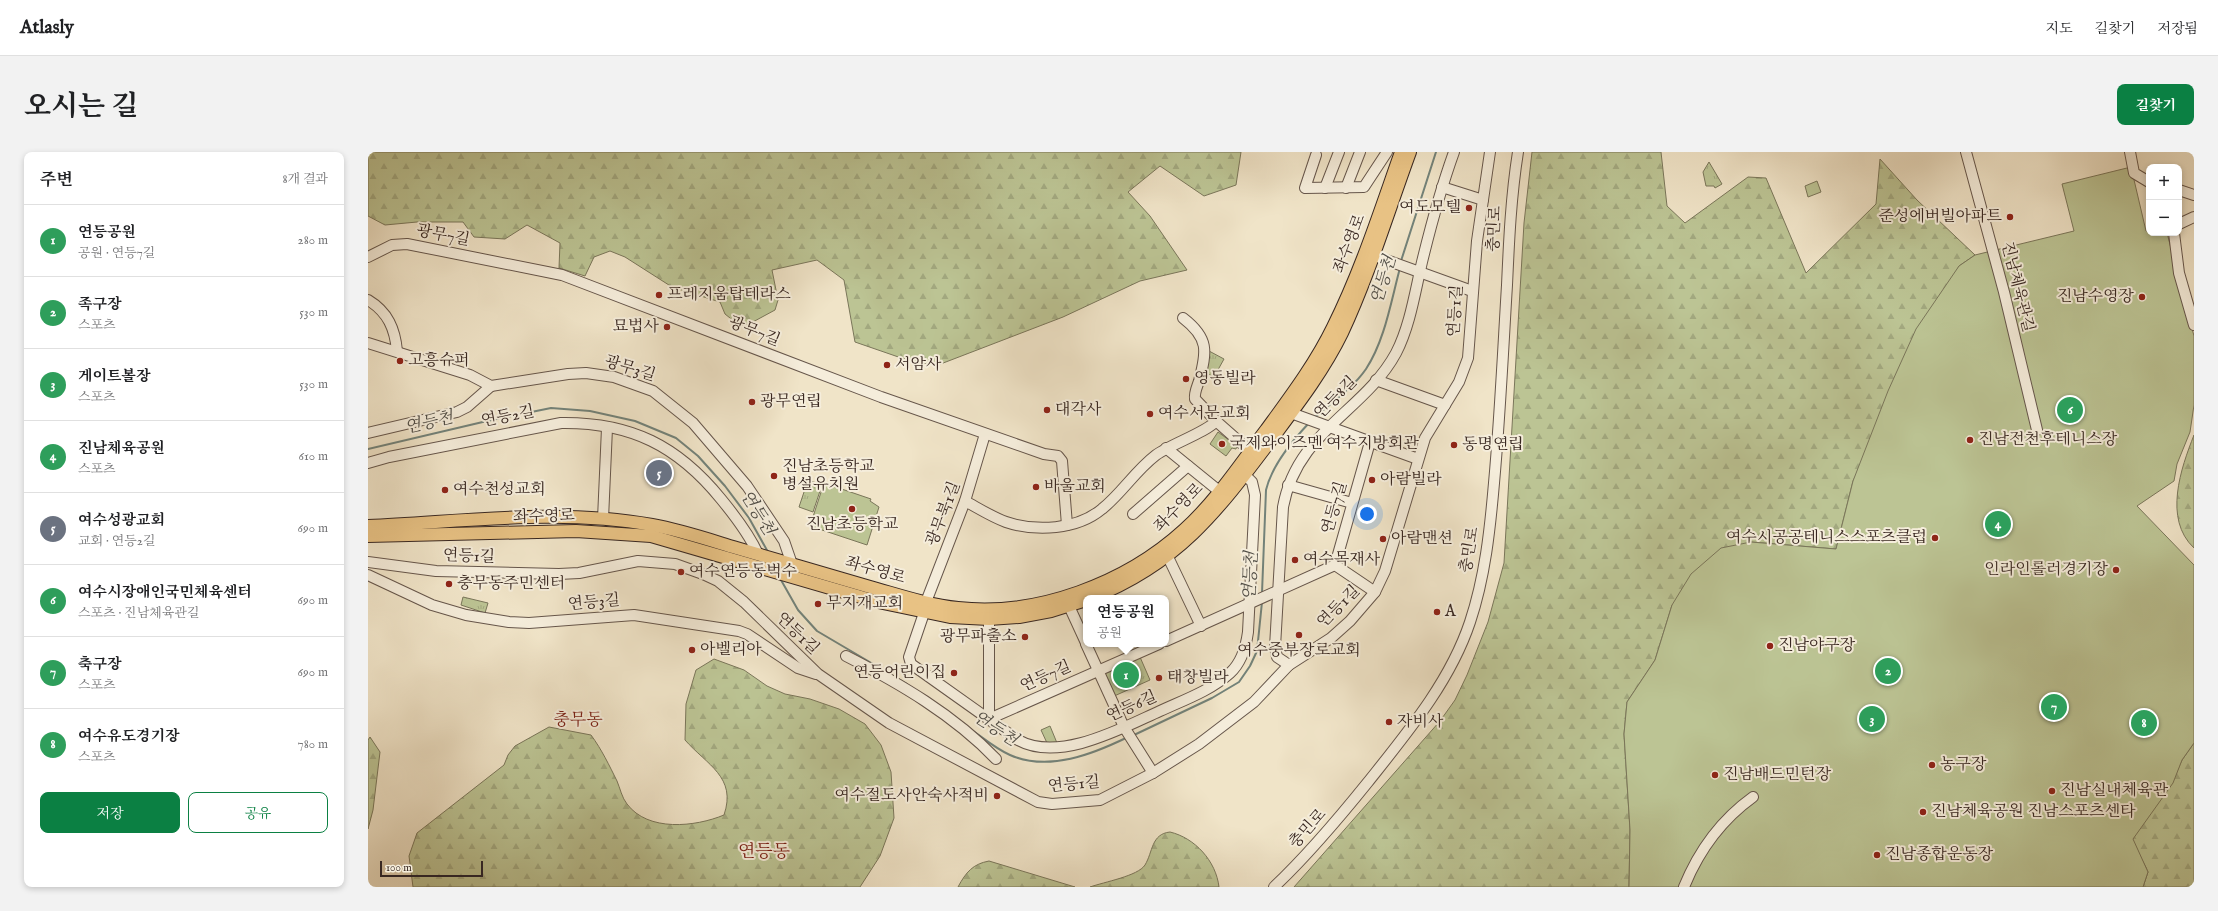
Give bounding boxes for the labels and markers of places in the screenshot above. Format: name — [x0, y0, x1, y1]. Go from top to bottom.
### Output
place label: 여도모텔 — [1399, 198, 1461, 218]
marker: 여도모텔 — [1464, 203, 1474, 213]
place label: 준성에버빌아파트 — [1878, 207, 2003, 227]
marker: 준성에버빌아파트 — [2005, 212, 2015, 222]
place label: 프레지움탑테라스 — [667, 285, 791, 305]
place label: 진남수영장 — [2057, 287, 2135, 307]
marker: 프레지움탑테라스 — [654, 290, 664, 300]
marker: 진남수영장 — [2137, 292, 2147, 302]
place label: 묘법사 — [613, 317, 660, 337]
marker: 묘법사 — [662, 322, 672, 332]
place label: 고흥슈퍼 — [408, 351, 470, 371]
place label: 서암사 — [895, 355, 942, 375]
marker: 고흥슈퍼 — [395, 356, 405, 366]
marker: 서암사 — [882, 360, 892, 370]
place label: 영동빌라 — [1194, 369, 1256, 389]
marker: 영동빌라 — [1181, 374, 1191, 384]
place label: 광무연립 — [760, 392, 822, 412]
pin: 6 — [2057, 395, 2083, 425]
marker: 광무연립 — [747, 397, 757, 407]
place label: 대각사 — [1055, 400, 1102, 420]
place label: 여수서문교회 — [1158, 404, 1251, 424]
marker: 대각사 — [1042, 405, 1052, 415]
marker: 여수서문교회 — [1145, 409, 1155, 419]
place label: 진남전천후테니스장 — [1978, 430, 2118, 450]
place label: 국제와이즈멘 여수지방회관 — [1230, 434, 1420, 454]
place label: 동명연립 — [1462, 435, 1524, 455]
marker: 진남전천후테니스장 — [1965, 435, 1975, 445]
marker: 국제와이즈멘 여수지방회관 — [1217, 439, 1227, 449]
marker: 동명연립 — [1449, 440, 1459, 450]
place label: 진남초등학교 병설유치원 — [782, 457, 875, 495]
pin: 5 — [646, 458, 672, 488]
place label: 아람빌라 — [1380, 470, 1442, 490]
marker: 진남초등학교 병설유치원 — [769, 471, 779, 481]
marker: 아람빌라 — [1367, 475, 1377, 485]
place label: 바울교회 — [1044, 477, 1106, 497]
place label: 여수천성교회 — [453, 480, 546, 500]
marker: 바울교회 — [1031, 482, 1041, 492]
marker: 여수천성교회 — [440, 485, 450, 495]
marker: 진남초등학교 — [847, 504, 857, 514]
pin: 4 — [1985, 509, 2011, 539]
place label: 진남초등학교 — [806, 515, 898, 535]
place label: 여수시공공테니스스포츠클럽 — [1726, 528, 1927, 548]
place label: 아람맨션 — [1391, 529, 1453, 549]
marker: 여수시공공테니스스포츠클럽 — [1930, 533, 1940, 543]
marker: 아람맨션 — [1378, 534, 1388, 544]
place label: 여수목재사 — [1303, 550, 1381, 570]
marker: 여수목재사 — [1290, 555, 1300, 565]
place label: 인라인롤러경기장 — [1984, 560, 2109, 580]
place label: 여수연등동벅수 — [689, 562, 797, 582]
marker: 인라인롤러경기장 — [2111, 565, 2121, 575]
marker: 여수연등동벅수 — [676, 567, 686, 577]
place label: 충무동주민센터 — [457, 574, 565, 594]
marker: 충무동주민센터 — [444, 579, 454, 589]
place label: 무지개교회 — [826, 594, 903, 614]
marker: 무지개교회 — [813, 599, 823, 609]
place label: A — [1444, 602, 1457, 622]
marker: A — [1432, 607, 1442, 617]
place label: 광무파출소 — [940, 627, 1017, 647]
marker: 여수중부장로교회 — [1294, 630, 1304, 640]
marker: 광무파출소 — [1020, 632, 1030, 642]
place label: 진남야구장 — [1778, 636, 1856, 656]
place label: 아벨리아 — [700, 640, 762, 660]
place label: 여수중부장로교회 — [1237, 641, 1361, 661]
marker: 진남야구장 — [1765, 641, 1775, 651]
marker: 아벨리아 — [687, 645, 697, 655]
pin: 2 — [1875, 656, 1901, 686]
pin: 1 — [1113, 660, 1139, 690]
place label: 연등어린이집 — [853, 663, 946, 683]
marker: 연등어린이집 — [949, 668, 959, 678]
place label: 태창빌라 — [1167, 668, 1229, 688]
marker: 태창빌라 — [1154, 673, 1164, 683]
pin: 7 — [2041, 692, 2067, 722]
pin: 3 — [1859, 704, 1885, 734]
pin: 8 — [2131, 708, 2157, 738]
place label: 자비사 — [1397, 712, 1444, 732]
marker: 자비사 — [1384, 717, 1394, 727]
place label: 농구장 — [1940, 755, 1987, 775]
marker: 농구장 — [1927, 760, 1937, 770]
place label: 진남배드민턴장 — [1723, 765, 1832, 785]
marker: 진남배드민턴장 — [1710, 770, 1720, 780]
place label: 진남실내체육관 — [2060, 781, 2169, 801]
place label: 여수절도사안숙사적비 — [834, 786, 989, 806]
marker: 진남실내체육관 — [2047, 786, 2057, 796]
marker: 여수절도사안숙사적비 — [992, 791, 1002, 801]
place label: 진남체육공원 진남스포츠센타 — [1931, 802, 2136, 822]
marker: 진남체육공원 진남스포츠센타 — [1918, 807, 1928, 817]
place label: 진남종합운동장 — [1885, 845, 1994, 865]
marker: 진남종합운동장 — [1872, 850, 1882, 860]

